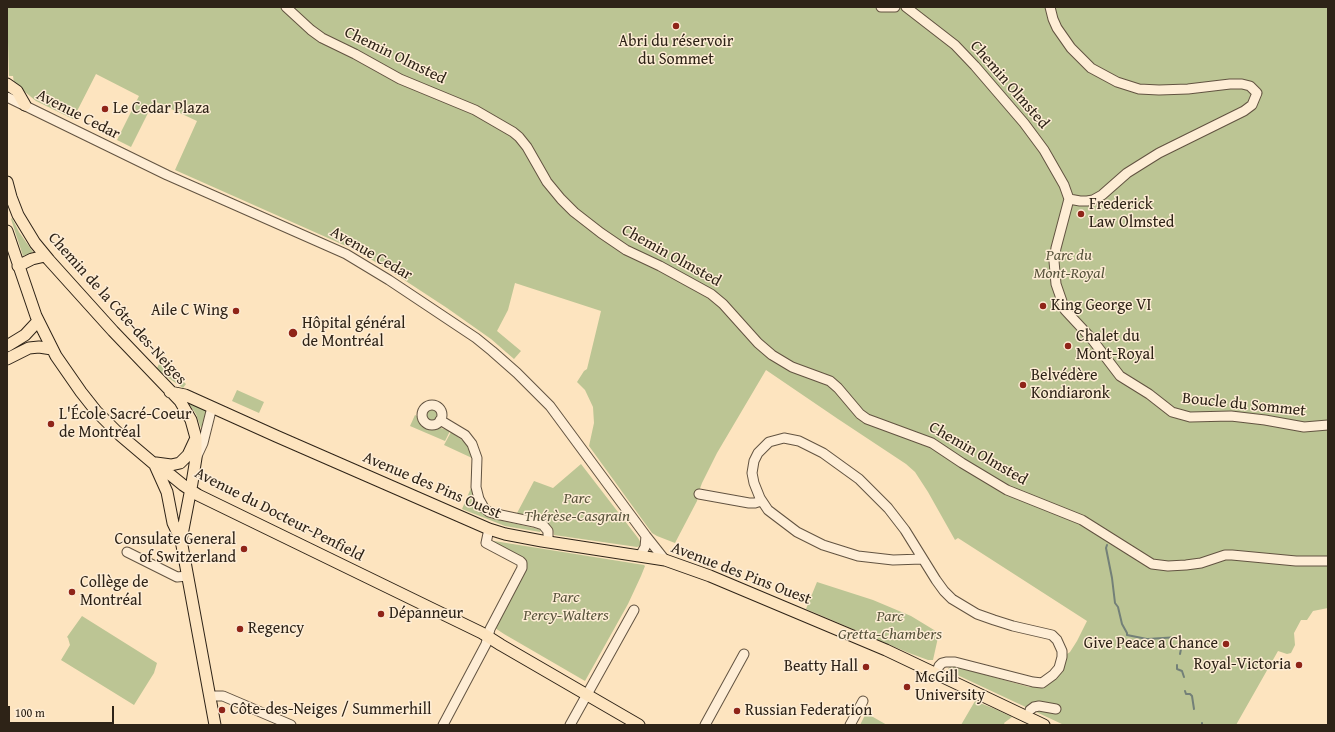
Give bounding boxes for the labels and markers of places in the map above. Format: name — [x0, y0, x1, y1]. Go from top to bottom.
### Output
marker: Abri du réservoir du Sommet — [671, 21, 681, 31]
place label: Abri du réservoir du Sommet — [619, 32, 733, 70]
place label: Le Cedar Plaza — [113, 99, 209, 119]
marker: Le Cedar Plaza — [100, 104, 110, 114]
place label: Frederick Law Olmsted — [1089, 195, 1174, 233]
marker: Frederick Law Olmsted — [1076, 209, 1086, 219]
place label: King George VI — [1051, 296, 1152, 316]
place label: Aile C Wing — [151, 301, 228, 321]
marker: King George VI — [1038, 301, 1048, 311]
marker: Aile C Wing — [231, 306, 241, 316]
place label: Hôpital général de Montréal — [302, 314, 406, 352]
marker: Hôpital général de Montréal — [287, 327, 299, 339]
place label: Chalet du Mont-Royal — [1076, 327, 1155, 365]
marker: Chalet du Mont-Royal — [1063, 341, 1073, 351]
place label: Belvédère Kondiaronk — [1031, 366, 1110, 404]
marker: Belvédère Kondiaronk — [1018, 380, 1028, 390]
place label: L'École Sacré-Coeur de Montréal — [59, 405, 191, 443]
marker: L'École Sacré-Coeur de Montréal — [46, 419, 56, 429]
place label: Consulate General of Switzerland — [114, 530, 236, 568]
marker: Consulate General of Switzerland — [239, 544, 249, 554]
place label: Collège de Montréal — [80, 573, 148, 611]
marker: Collège de Montréal — [67, 587, 77, 597]
place label: Dépanneur — [389, 604, 463, 624]
marker: Dépanneur — [376, 609, 386, 619]
place label: Regency — [248, 619, 304, 639]
marker: Regency — [235, 624, 245, 634]
place label: Give Peace a Chance — [1084, 634, 1218, 654]
marker: Give Peace a Chance — [1221, 639, 1231, 649]
place label: Royal-Victoria — [1194, 655, 1291, 675]
place label: Beatty Hall — [784, 657, 858, 677]
marker: Royal-Victoria — [1294, 660, 1304, 670]
marker: Beatty Hall — [861, 662, 871, 672]
place label: McGill University — [915, 668, 985, 706]
marker: McGill University — [902, 682, 912, 692]
place label: Côte-des-Neiges / Summerhill — [230, 700, 431, 720]
place label: Russian Federation — [745, 701, 872, 721]
marker: Côte-des-Neiges / Summerhill — [217, 705, 227, 715]
marker: Russian Federation — [732, 706, 742, 716]

